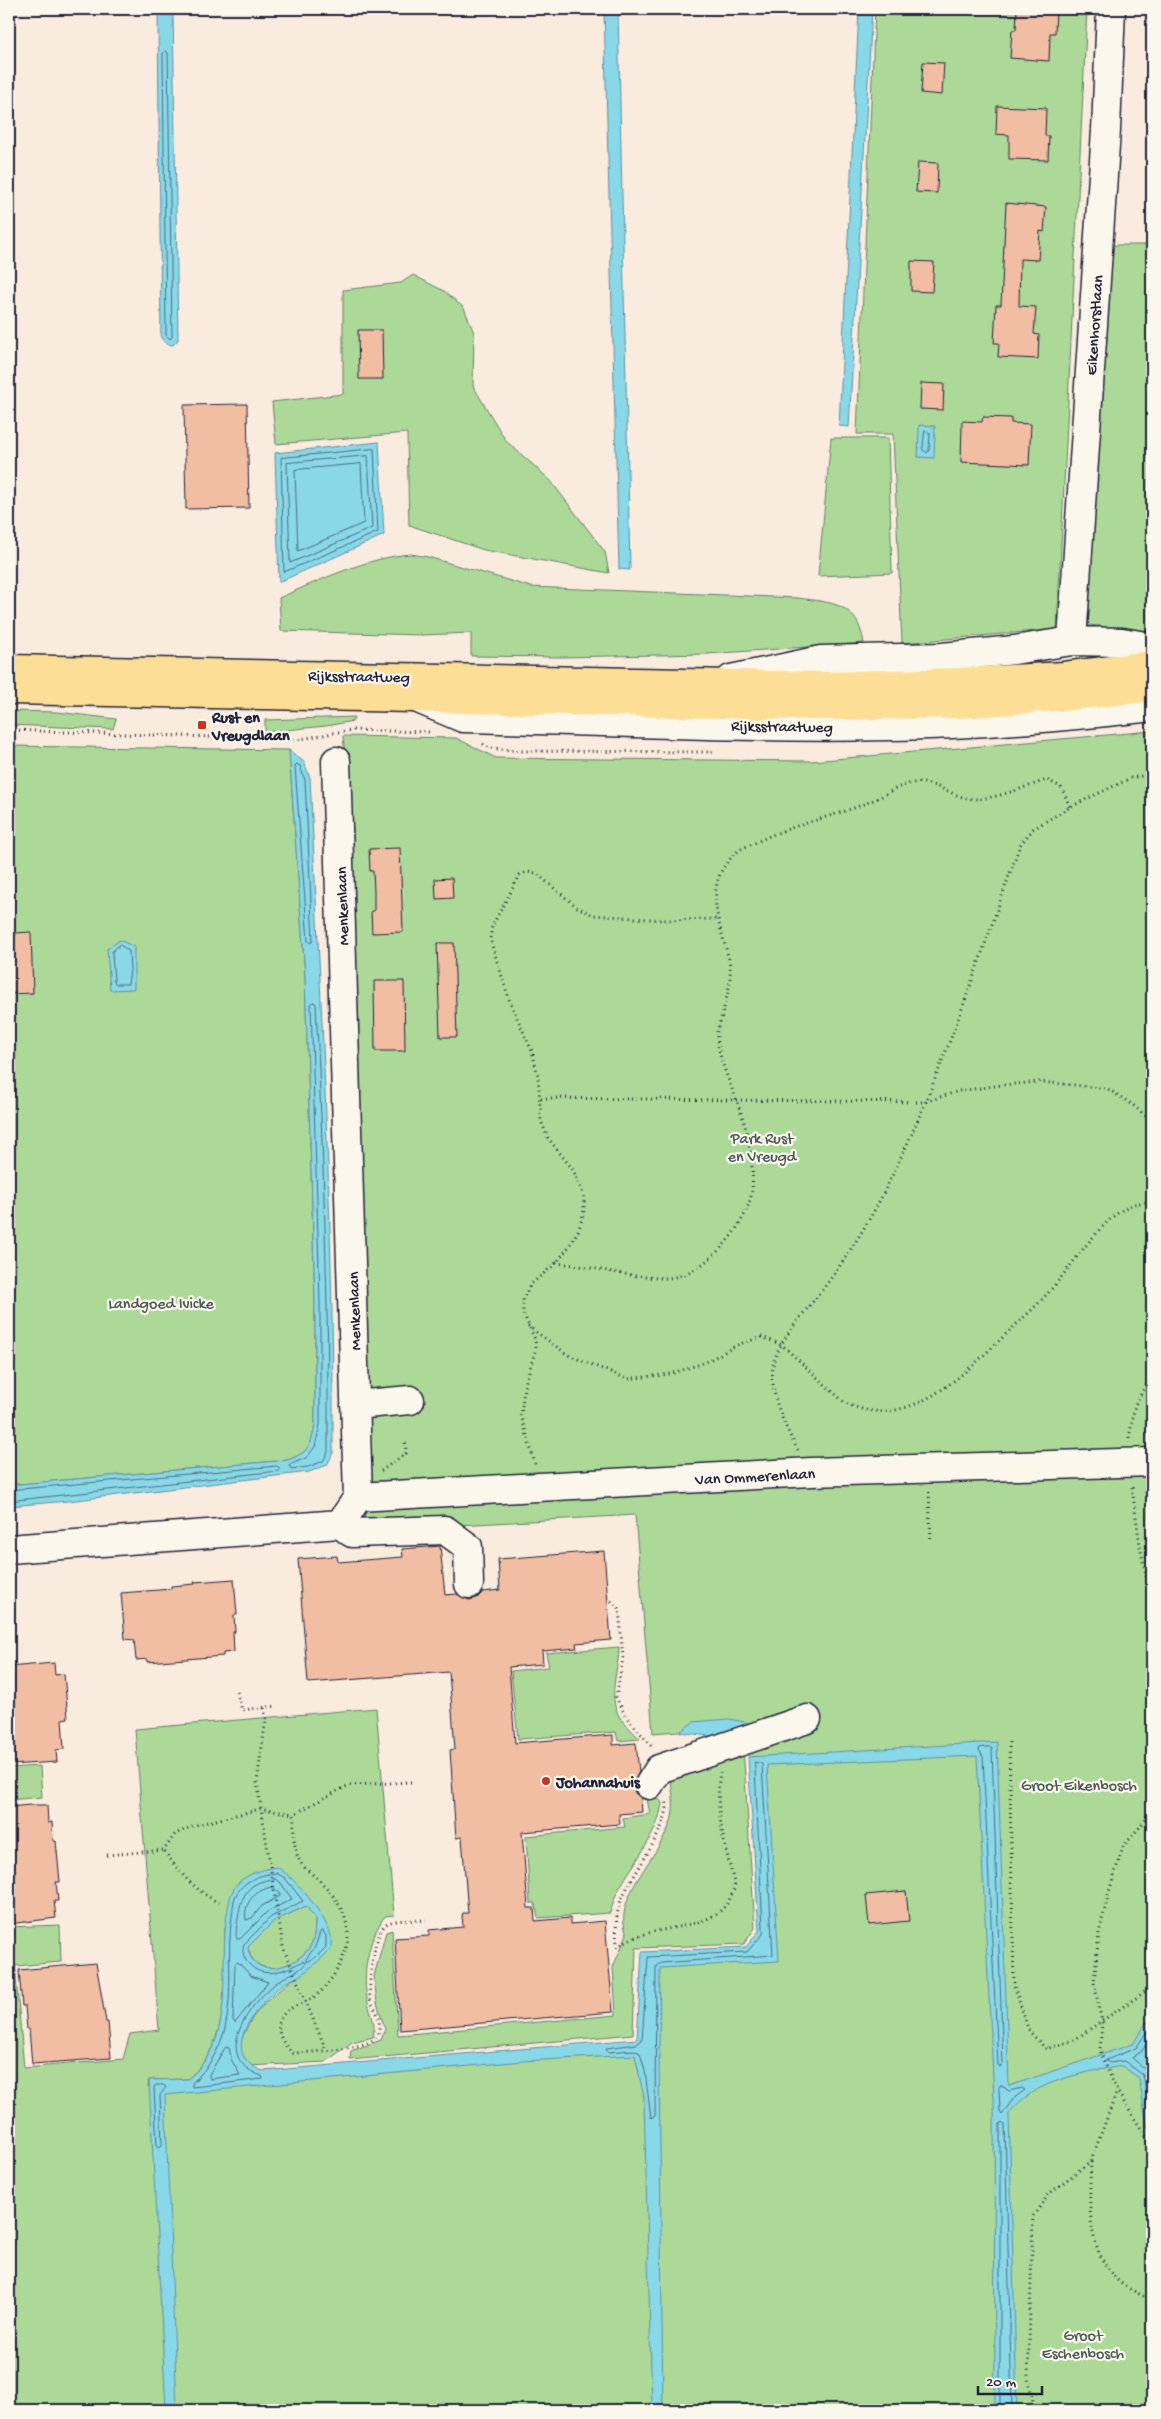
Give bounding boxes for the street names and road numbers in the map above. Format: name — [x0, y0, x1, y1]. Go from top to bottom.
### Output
street label: Eikenhorstlaan — [1084, 274, 1109, 376]
street label: Rijksstraatweg — [308, 668, 410, 689]
street label: Rijksstraatweg — [731, 718, 833, 739]
street label: Menkenlaan — [334, 866, 355, 946]
street label: Menkenlaan — [346, 1271, 367, 1351]
street label: Van Ommerenlaan — [694, 1466, 816, 1491]

